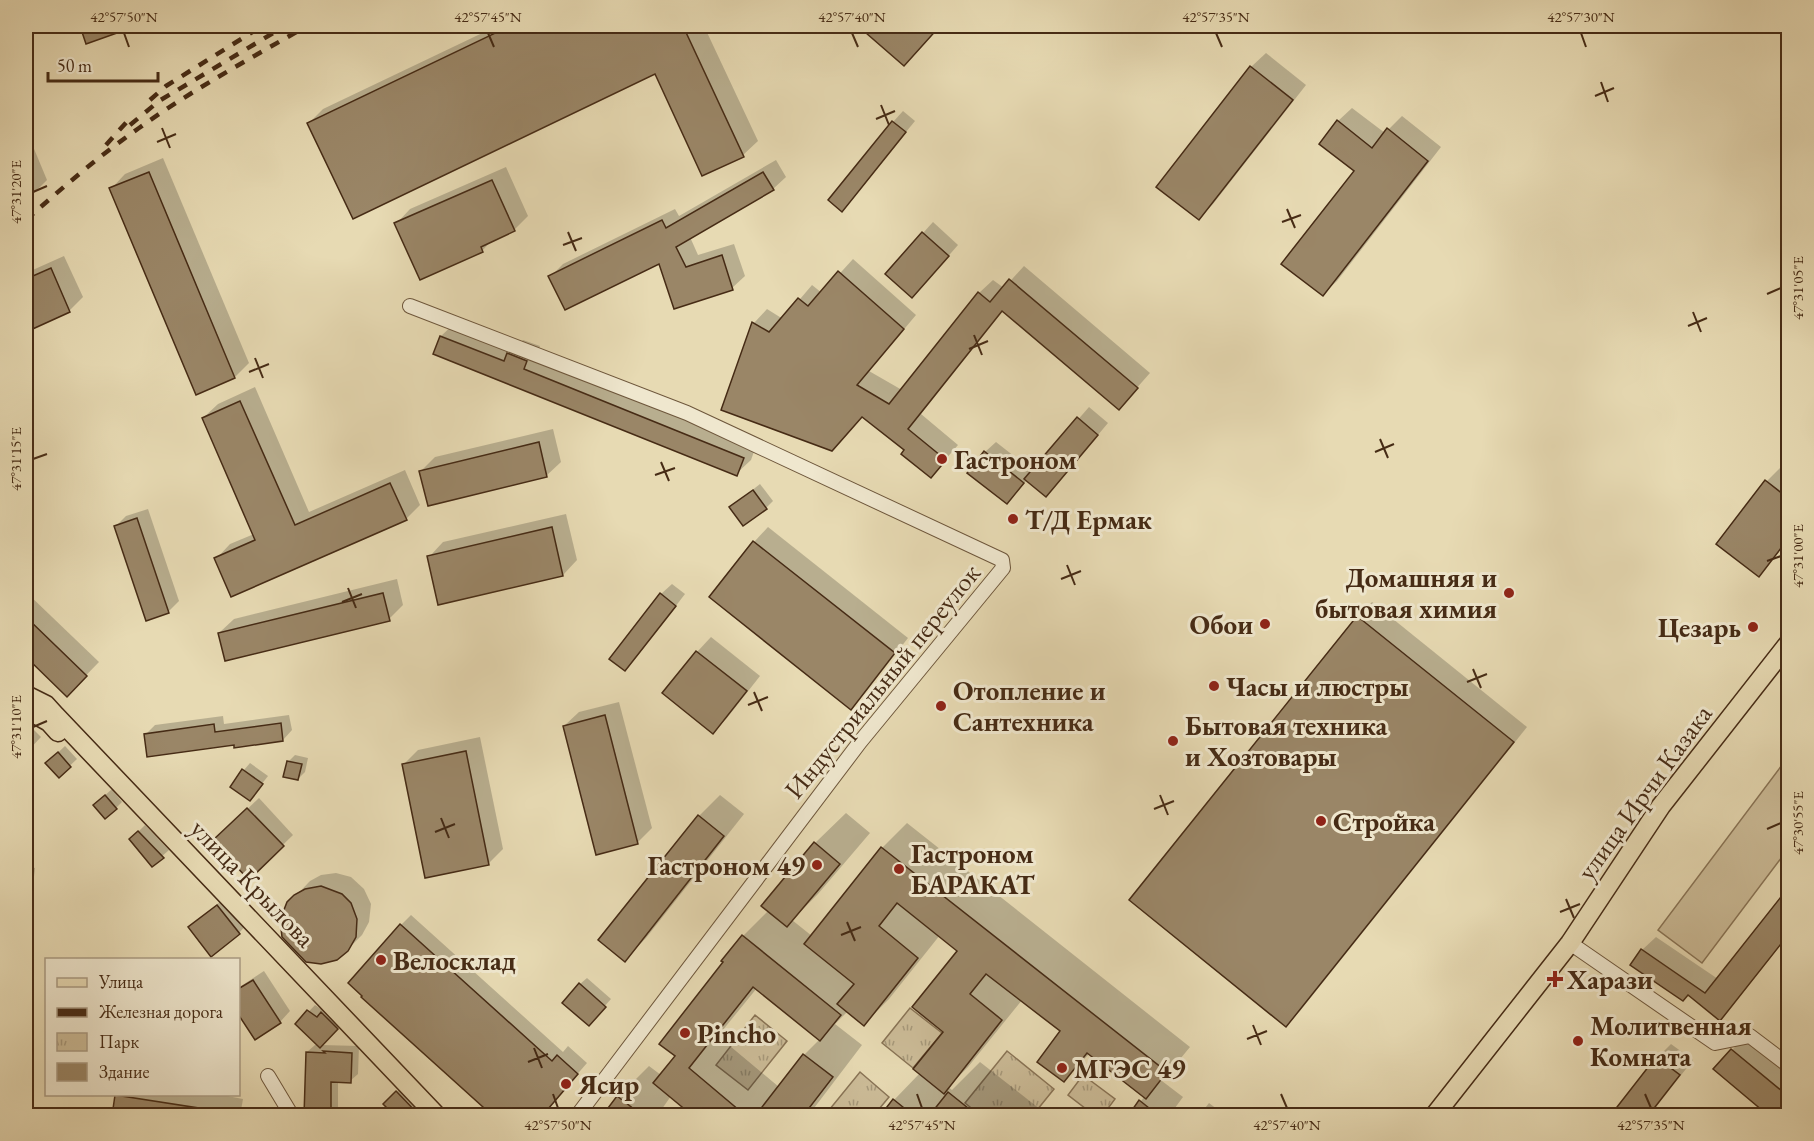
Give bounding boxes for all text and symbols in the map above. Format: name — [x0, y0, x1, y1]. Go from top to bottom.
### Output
text: 42°57'50"N — [90, 7, 158, 26]
text: 42°57'45"N — [454, 7, 522, 26]
text: 42°57'40"N — [818, 7, 886, 26]
text: 42°57'35"N — [1182, 7, 1250, 26]
text: 42°57'30"N — [1547, 7, 1615, 26]
scale bar — [48, 45, 158, 83]
text: 50 m — [57, 54, 92, 77]
text: 47°31'20"E — [6, 159, 25, 224]
text: 47°31'05"E — [1788, 255, 1807, 320]
text: 47°31'15"E — [6, 426, 25, 491]
place label: Гастроном — [954, 442, 1077, 477]
marker: Гастроном — [935, 452, 949, 466]
place label: Т/Д Ермак — [1025, 502, 1152, 537]
marker: Т/Д Ермак — [1006, 512, 1020, 526]
text: 47°31'00"E — [1788, 523, 1807, 588]
street label: Индустриальный переулок — [776, 556, 988, 806]
place label: Домашняя и бытовая химия — [1315, 560, 1497, 626]
marker: Домашняя и бытовая химия — [1502, 586, 1516, 600]
place label: Обои — [1190, 607, 1253, 642]
place label: Цезарь — [1658, 610, 1741, 645]
marker: Обои — [1258, 617, 1272, 631]
marker: Цезарь — [1746, 620, 1760, 634]
place label: Часы и люстры — [1226, 669, 1409, 704]
place label: Отопление и Сантехника — [953, 673, 1106, 739]
marker: Часы и люстры — [1207, 679, 1221, 693]
text: 47°31'10"E — [6, 694, 25, 759]
street label: улица Ирчи Казака — [1569, 697, 1720, 887]
marker: Отопление и Сантехника — [934, 699, 948, 713]
place label: Бытовая техника и Хозтовары — [1185, 708, 1388, 774]
marker: Бытовая техника и Хозтовары — [1166, 734, 1180, 748]
text: 47°30'55"E — [1788, 790, 1807, 855]
place label: Стройка — [1333, 804, 1435, 839]
street label: улица Крылова — [183, 811, 323, 955]
marker: Стройка — [1314, 814, 1328, 828]
place label: Гастроном БАРАКАТ — [911, 836, 1035, 902]
place label: Гастроном 49 — [647, 848, 805, 883]
marker: Гастроном 49 — [810, 858, 824, 872]
marker: Гастроном БАРАКАТ — [892, 862, 906, 876]
place label: Велосклад — [393, 943, 516, 978]
marker: Велосклад — [374, 953, 388, 967]
legend — [45, 958, 240, 1096]
place label: Харази — [1566, 962, 1653, 997]
text: Улица — [98, 970, 144, 993]
marker: Харази — [1548, 972, 1562, 986]
text: Железная дорога — [98, 1000, 224, 1023]
place label: Молитвенная Комната — [1590, 1008, 1752, 1074]
place label: Pincho — [697, 1016, 776, 1051]
marker: Pincho — [678, 1026, 692, 1040]
text: Парк — [99, 1030, 139, 1053]
marker: Молитвенная Комната — [1571, 1034, 1585, 1048]
place label: МГЭС 49 — [1074, 1051, 1186, 1086]
text: Здание — [99, 1060, 149, 1083]
marker: МГЭС 49 — [1055, 1061, 1069, 1075]
place label: Ясир — [577, 1067, 639, 1102]
marker: Ясир — [559, 1077, 573, 1091]
text: 42°57'50"N — [524, 1115, 592, 1134]
text: 42°57'45"N — [888, 1115, 956, 1134]
text: 42°57'40"N — [1253, 1115, 1321, 1134]
text: 42°57'35"N — [1617, 1115, 1685, 1134]

